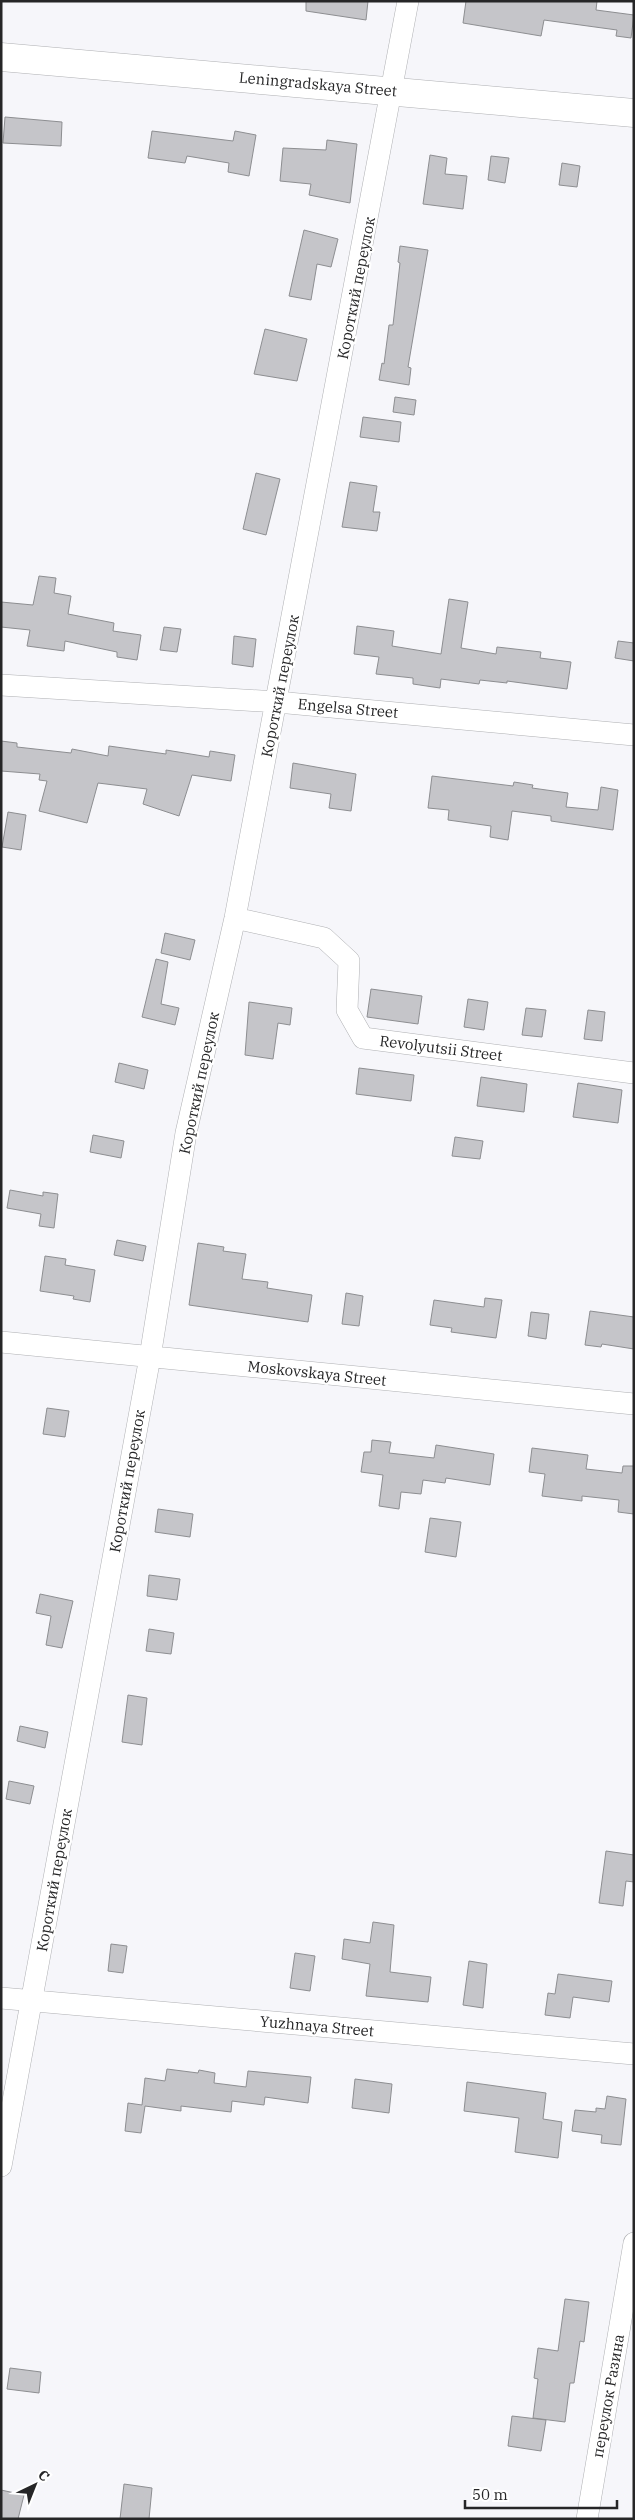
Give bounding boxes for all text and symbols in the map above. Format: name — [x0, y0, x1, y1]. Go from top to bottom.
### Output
street label: Leningradskaya Street — [238, 68, 398, 100]
street label: Короткий переулок — [333, 215, 379, 361]
street label: Короткий переулок — [257, 613, 303, 759]
street label: Engelsa Street — [297, 694, 399, 722]
street label: Короткий переулок — [175, 1010, 223, 1156]
street label: Revolyutsii Street — [378, 1031, 504, 1065]
street label: Moskovskaya Street — [247, 1356, 387, 1390]
street label: Короткий переулок — [105, 1408, 149, 1554]
street label: Короткий переулок — [32, 1807, 76, 1953]
street label: Yuzhnaya Street — [259, 2012, 375, 2040]
street label: переулок Разина — [588, 2333, 628, 2459]
north arrow — [10, 2460, 60, 2510]
text: С — [34, 2466, 53, 2485]
scale bar — [465, 2478, 618, 2510]
text: 50 m — [472, 2485, 508, 2504]

